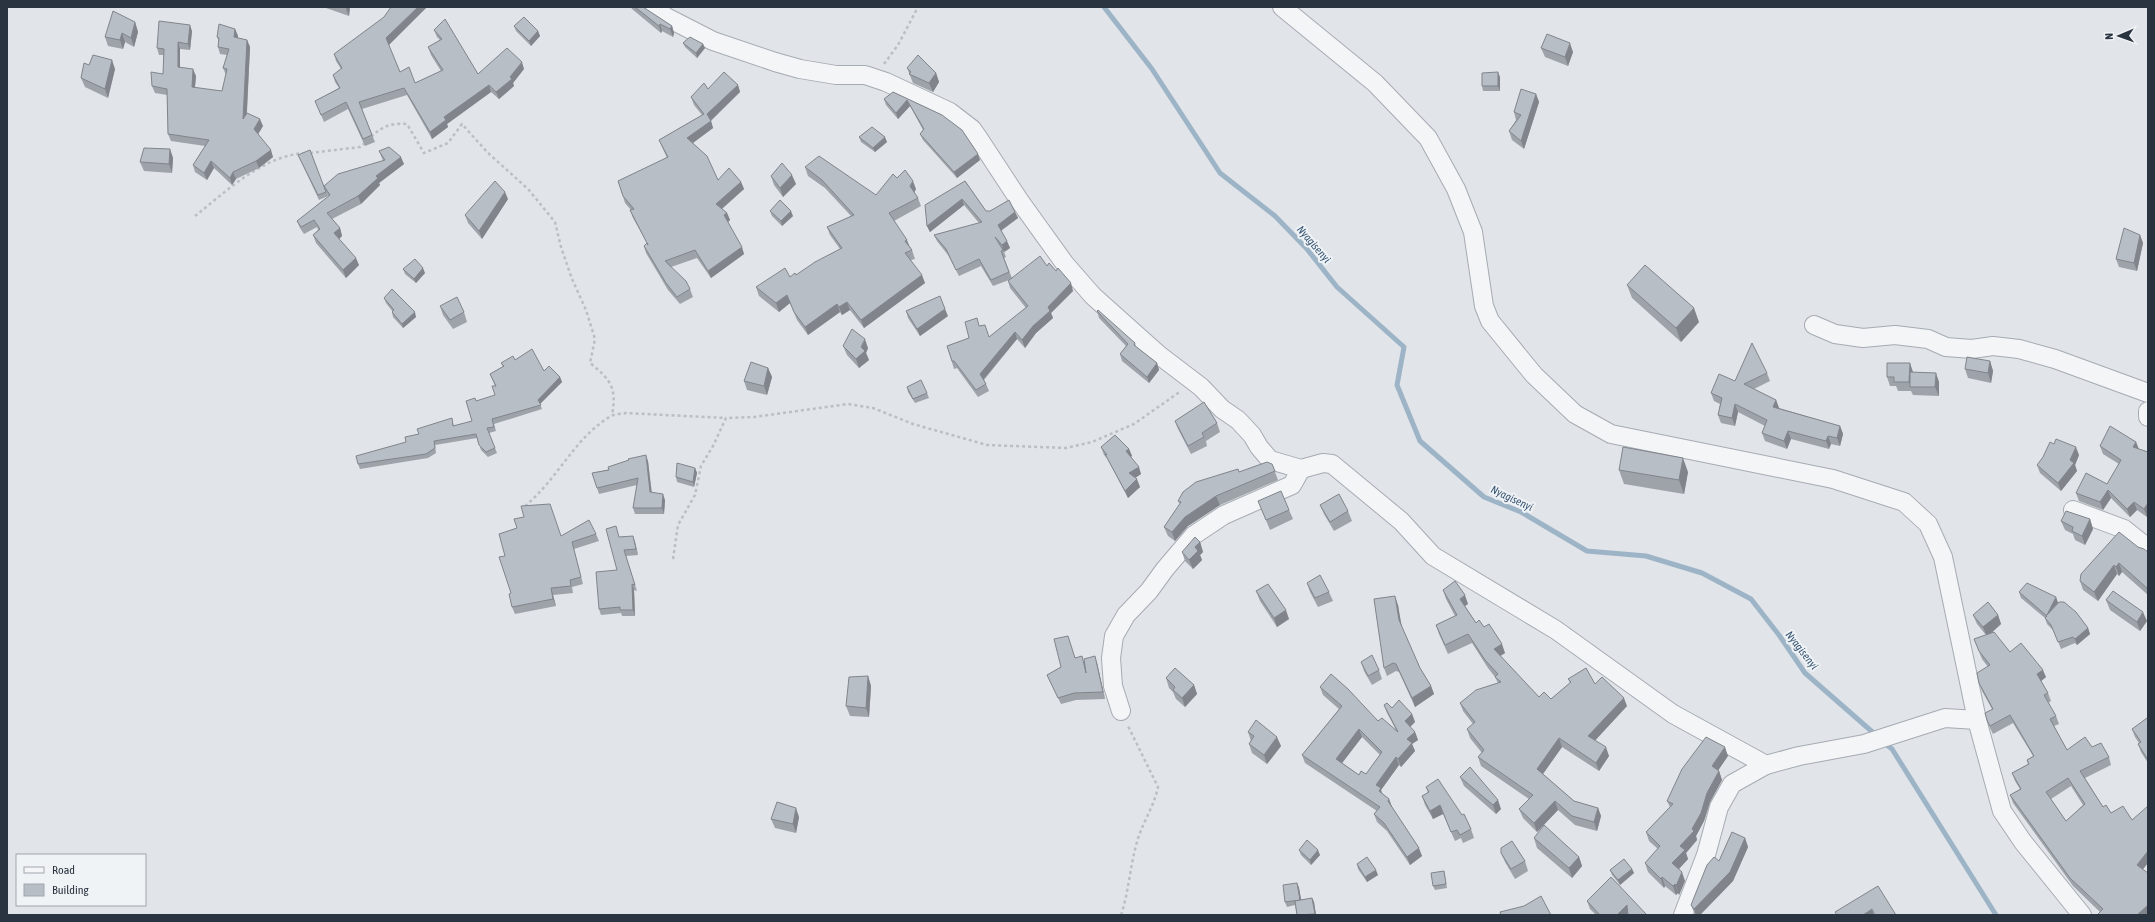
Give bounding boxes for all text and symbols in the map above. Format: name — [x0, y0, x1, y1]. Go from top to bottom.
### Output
north arrow — [2099, 16, 2139, 56]
text: N — [2103, 33, 2115, 40]
water label: Nyagisenyi — [1295, 223, 1334, 265]
water label: Nyagisenyi — [1489, 483, 1535, 513]
water label: Nyagisenyi — [1783, 629, 1821, 672]
legend — [16, 854, 146, 906]
text: Road — [52, 863, 75, 877]
text: Building — [52, 883, 90, 897]

